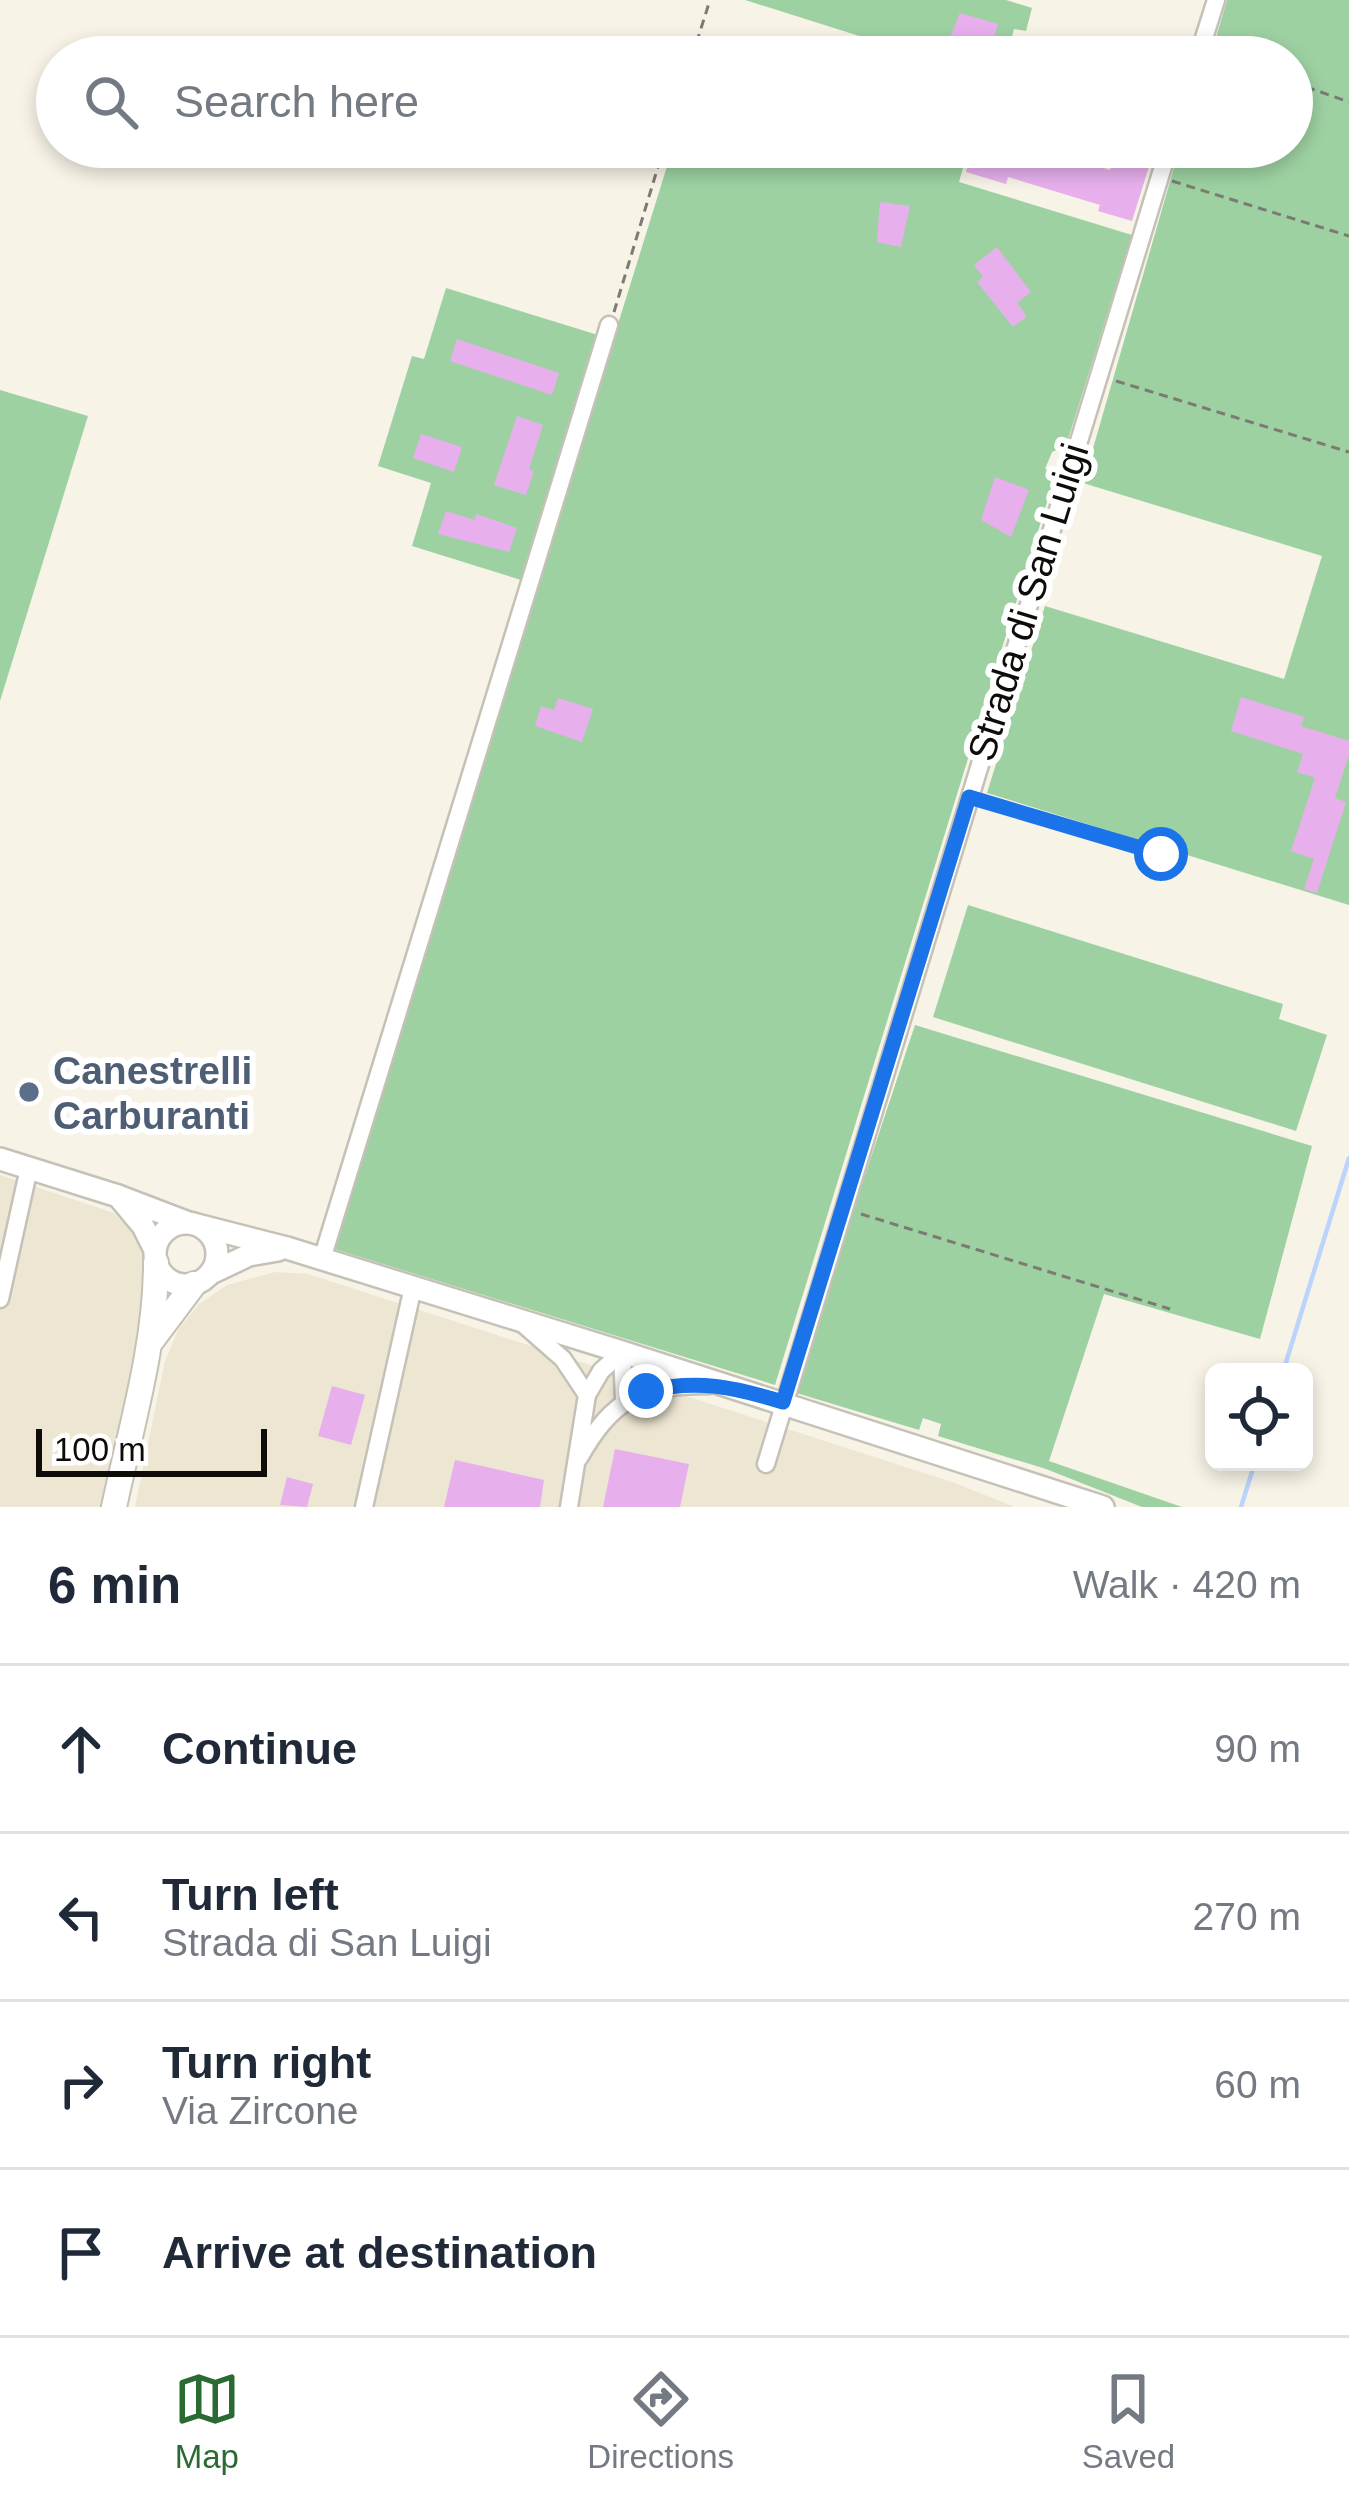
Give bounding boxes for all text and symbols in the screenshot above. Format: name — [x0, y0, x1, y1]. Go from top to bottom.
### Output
search box — [36, 36, 1313, 168]
icon: search — [78, 69, 144, 135]
text: Search here — [174, 76, 419, 127]
street label: Strada di San Luigi — [959, 438, 1097, 766]
route start — [1134, 827, 1188, 881]
place label: Canestrelli Carburanti — [53, 1049, 252, 1137]
marker: Canestrelli Carburanti — [16, 1079, 42, 1105]
map controls — [1205, 1363, 1313, 1471]
button: locate — [1205, 1363, 1313, 1471]
route end — [619, 1364, 673, 1418]
scale bar — [36, 1423, 267, 1476]
text: 100 m — [54, 1431, 146, 1468]
text: 6 min — [48, 1557, 181, 1614]
text: Walk · 420 m — [1073, 1563, 1301, 1606]
icon: ahead — [48, 1716, 114, 1782]
text: Continue — [162, 1723, 357, 1774]
text: 90 m — [1214, 1727, 1301, 1770]
text: Turn left — [162, 1869, 339, 1920]
icon: left — [48, 1884, 114, 1950]
text: 270 m — [1193, 1895, 1301, 1938]
text: Strada di San Luigi — [162, 1921, 492, 1964]
text: Turn right — [162, 2037, 371, 2088]
icon: right — [48, 2052, 114, 2118]
text: 60 m — [1214, 2063, 1301, 2106]
text: Via Zircone — [162, 2089, 359, 2132]
icon: arrive — [48, 2220, 114, 2286]
text: Arrive at destination — [162, 2227, 597, 2278]
tab: Map — [174, 2366, 240, 2476]
tab: Directions — [587, 2366, 734, 2476]
tab: Saved — [1082, 2366, 1175, 2476]

